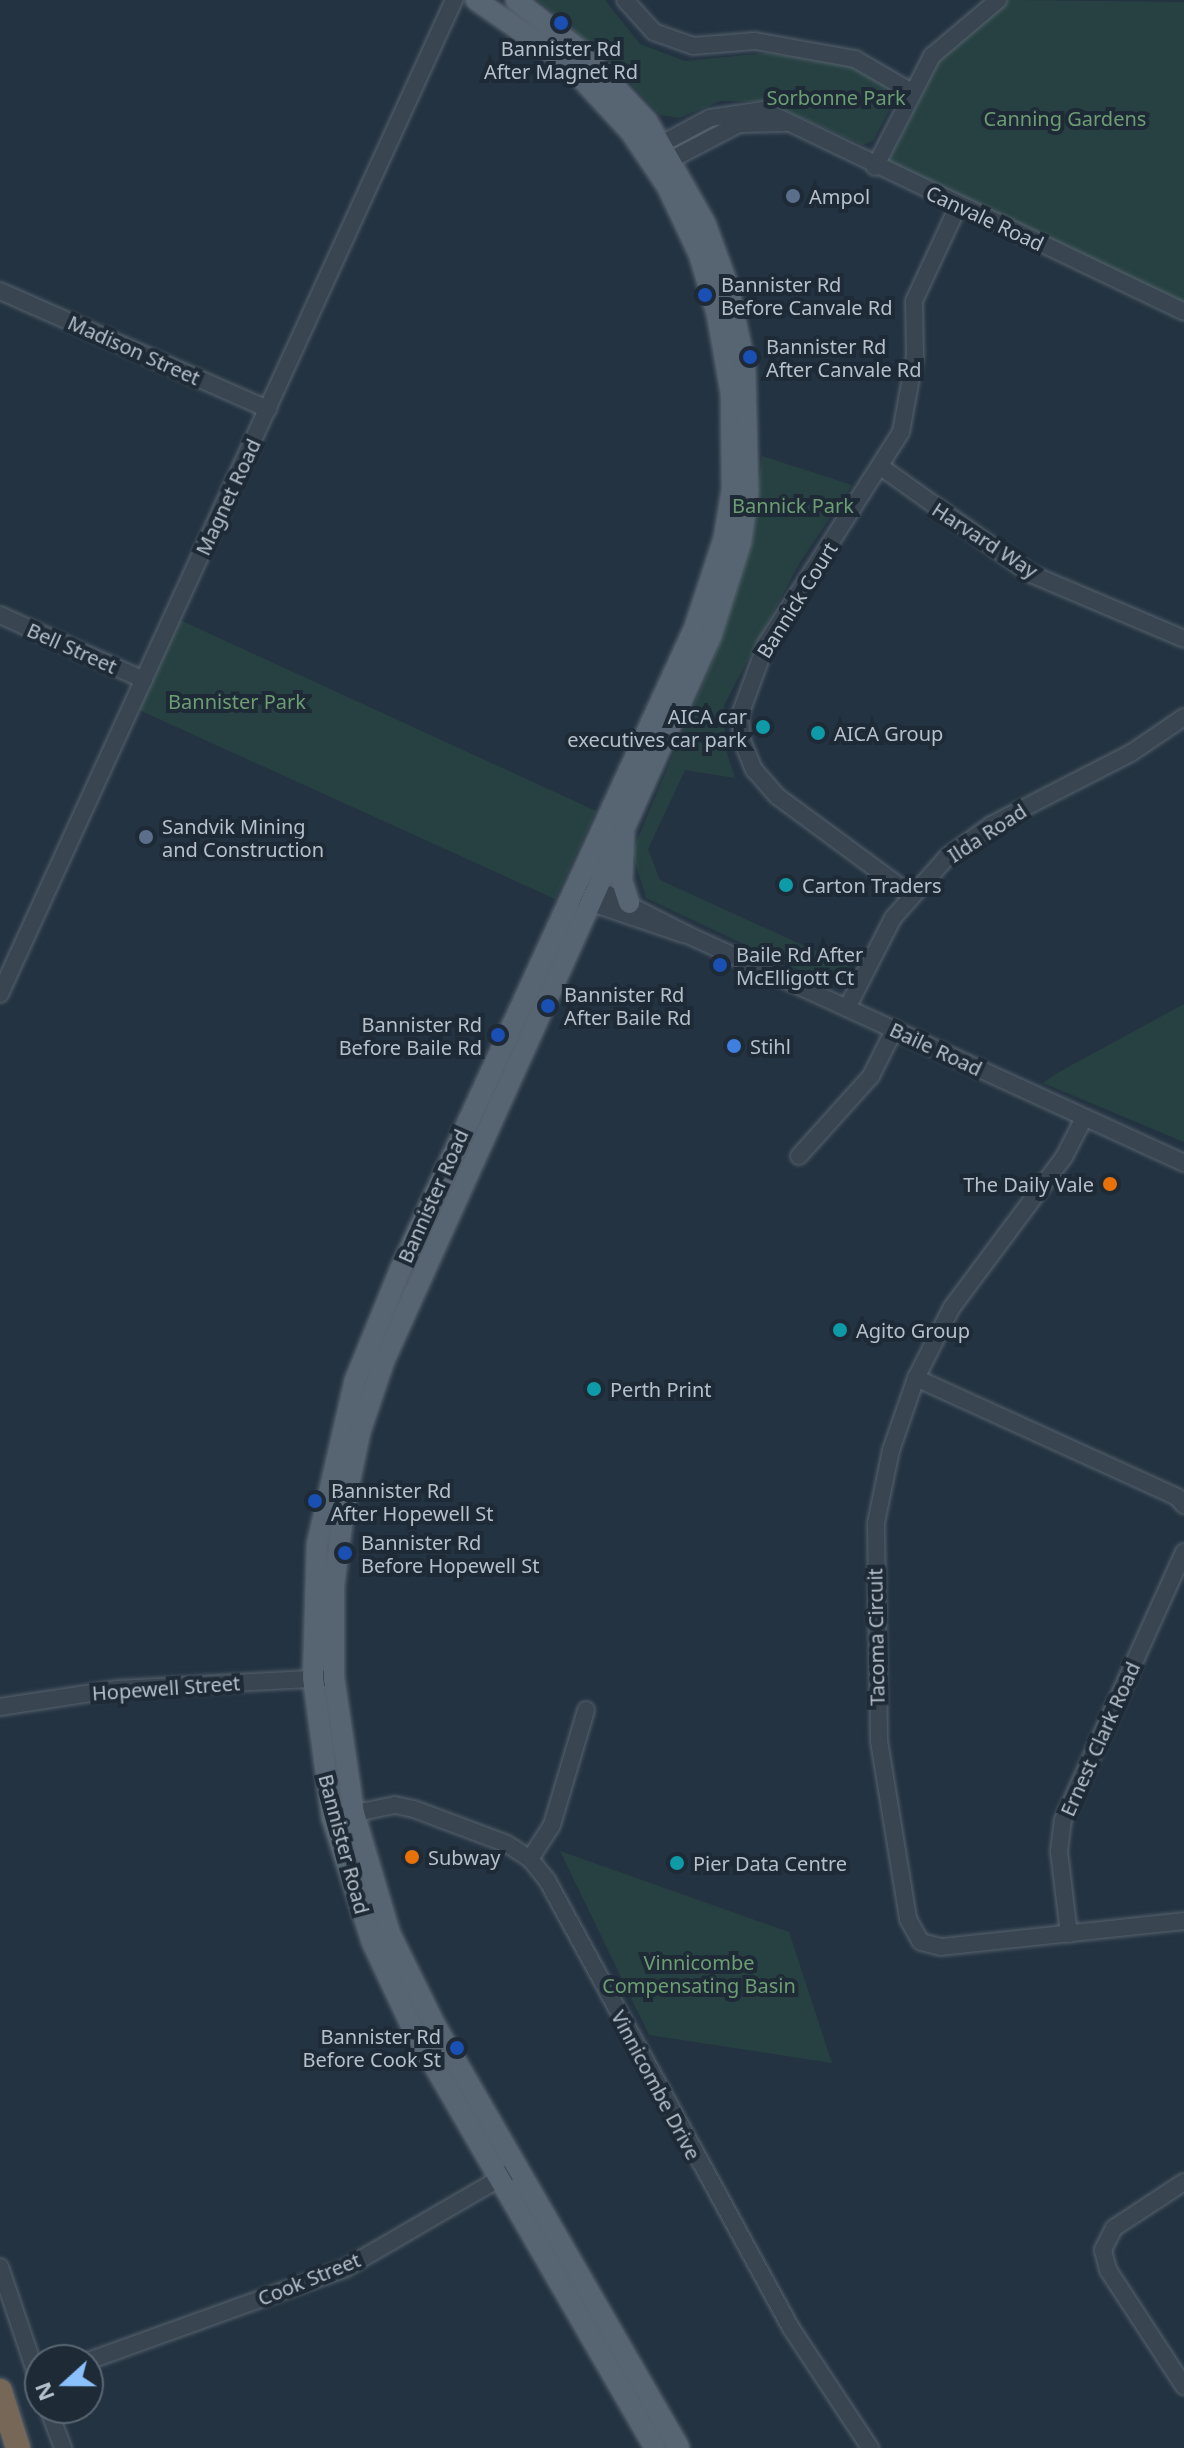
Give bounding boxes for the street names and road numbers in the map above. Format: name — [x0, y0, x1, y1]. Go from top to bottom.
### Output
street label: Canvale Road — [922, 180, 1048, 256]
street label: Madison Street — [64, 310, 204, 390]
street label: Magnet Road — [191, 435, 265, 559]
street label: Harvard Way — [928, 497, 1042, 583]
street label: Bannick Court — [752, 538, 842, 662]
street label: Bell Street — [23, 618, 121, 678]
street label: Ilda Road — [943, 799, 1031, 867]
street label: Baile Road — [886, 1017, 986, 1081]
street label: Bannister Road — [393, 1125, 473, 1267]
street label: Tacoma Circuit — [863, 1568, 889, 1706]
street label: Ernest Clark Road — [1055, 1658, 1145, 1820]
street label: Hopewell Street — [91, 1671, 241, 1705]
street label: Bannister Road — [314, 1771, 374, 1917]
street label: Vinnicombe Drive — [607, 2006, 705, 2164]
street label: Cook Street — [254, 2248, 364, 2310]

